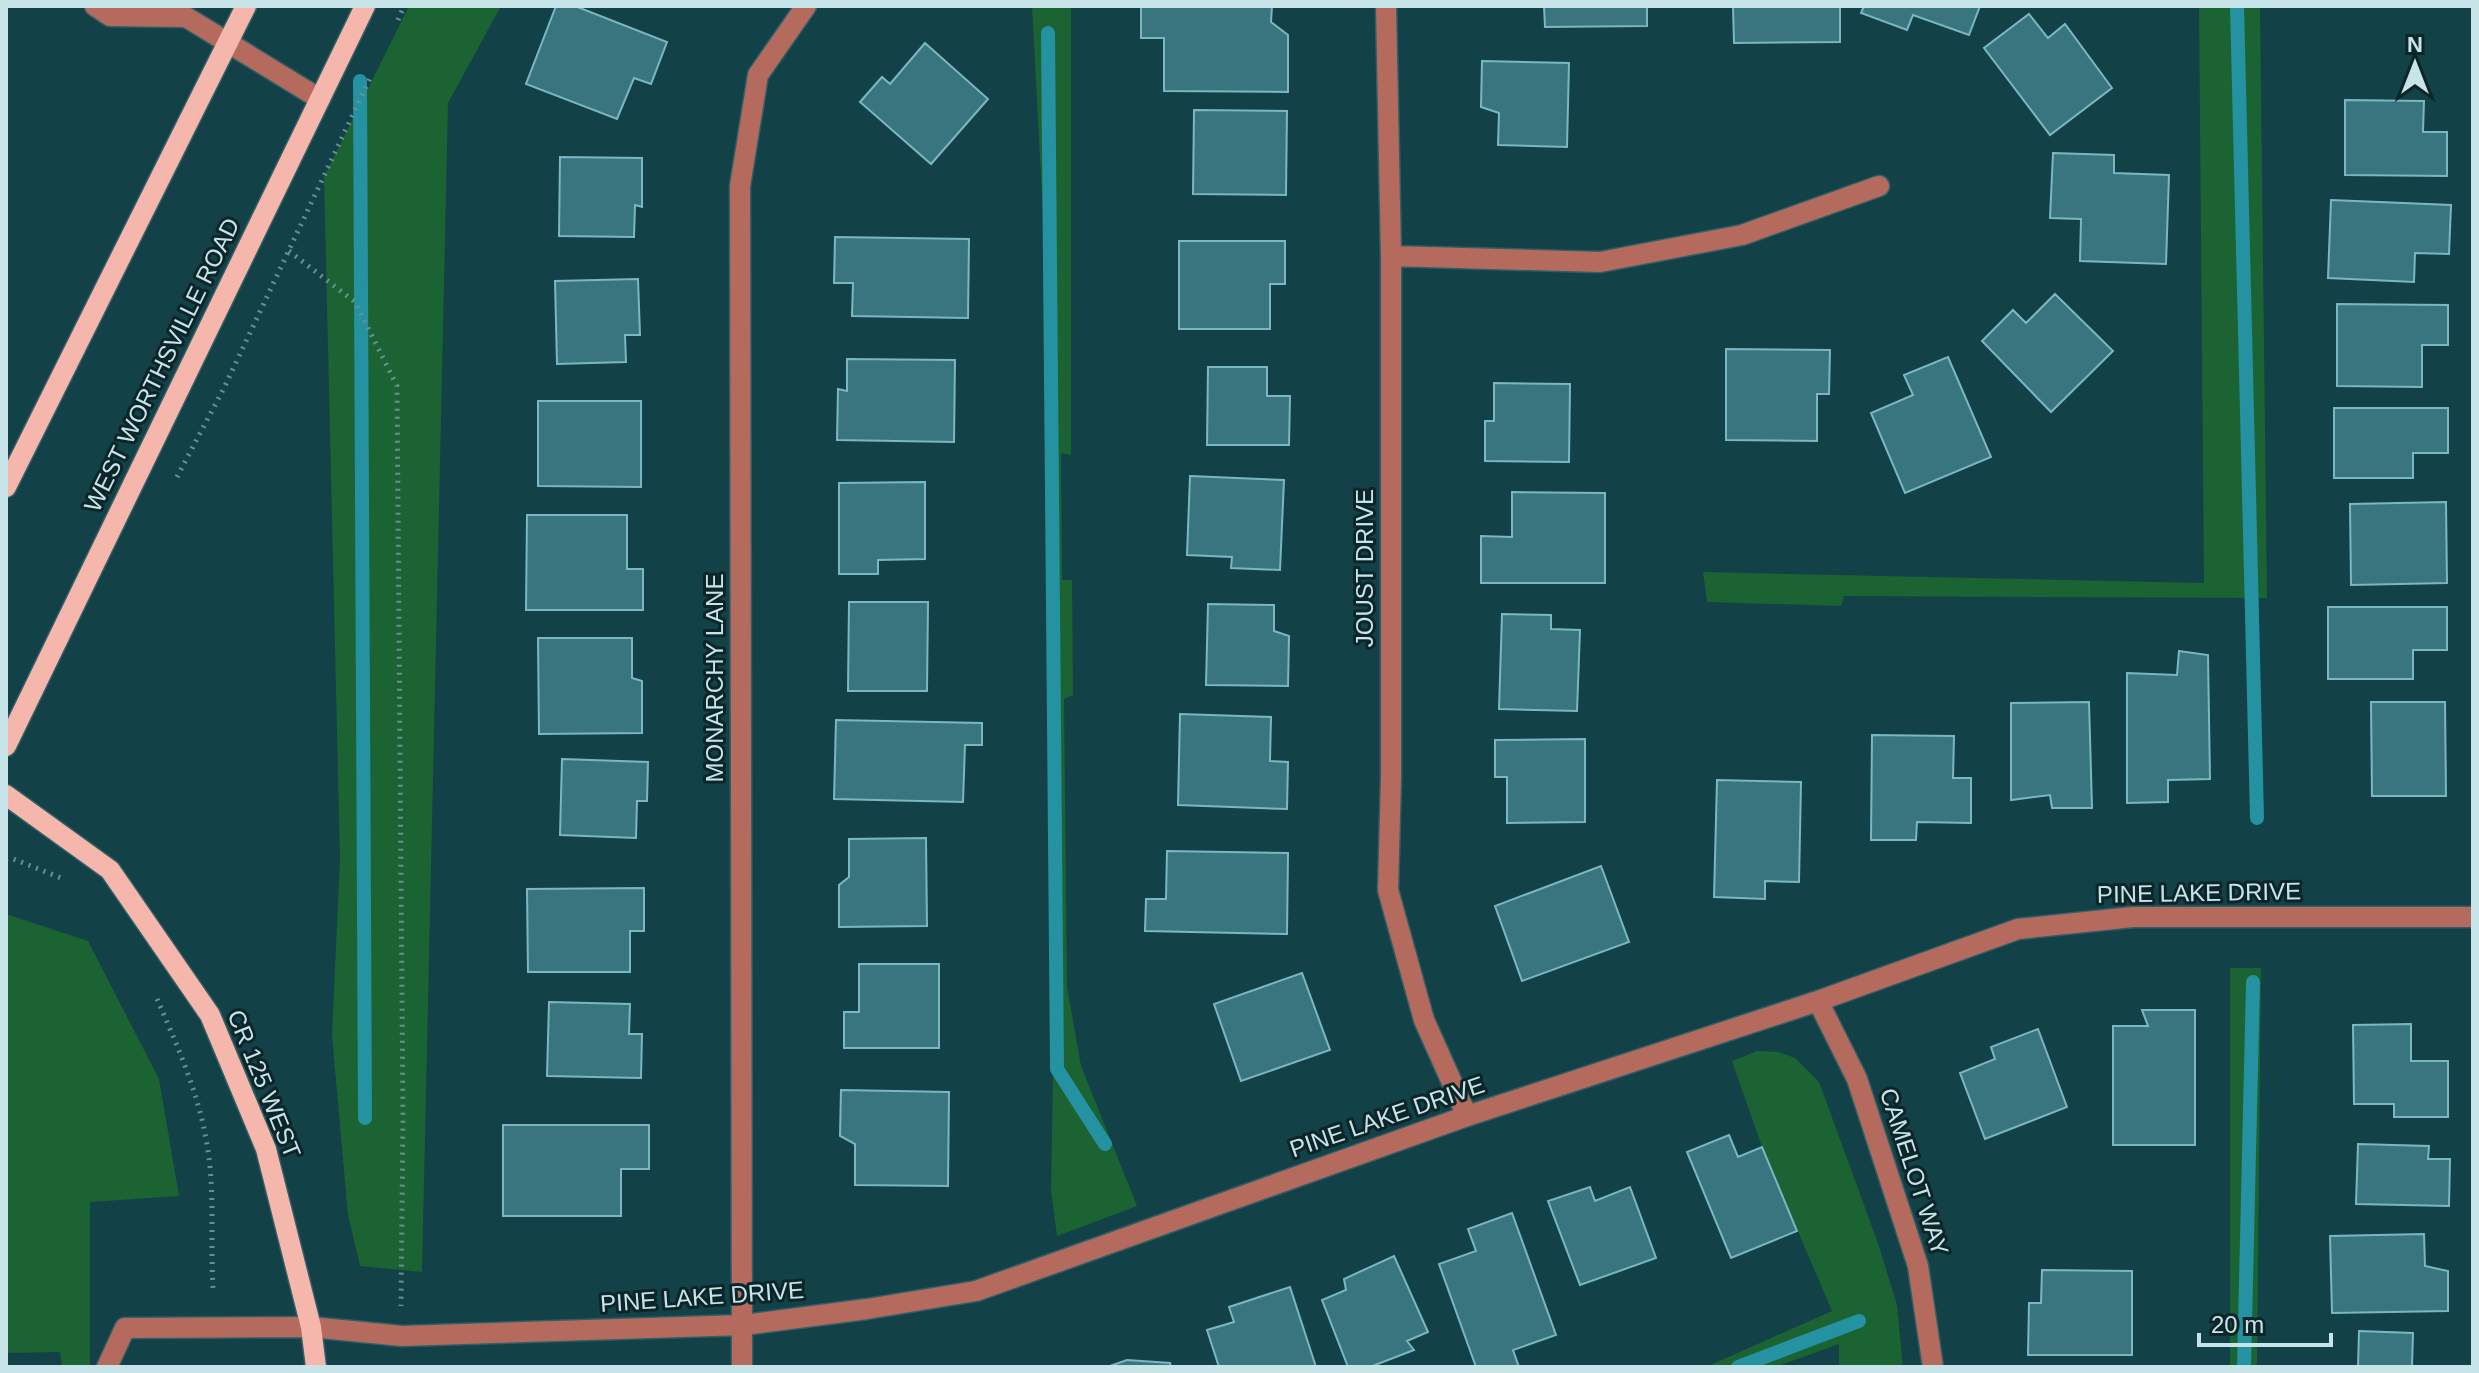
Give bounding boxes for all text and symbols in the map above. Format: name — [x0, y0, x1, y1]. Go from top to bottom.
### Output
north arrow — [2375, 24, 2455, 104]
text: N — [2407, 32, 2423, 57]
street label: WEST WORTHSVILLE ROAD — [79, 214, 245, 516]
street label: JOUST DRIVE — [1351, 489, 1378, 647]
street label: MONARCHY LANE — [701, 574, 728, 782]
street label: PINE LAKE DRIVE — [2097, 877, 2301, 908]
street label: CR 125 WEST — [222, 1006, 307, 1162]
street label: PINE LAKE DRIVE — [1286, 1071, 1488, 1163]
street label: CAMELOT WAY — [1875, 1085, 1954, 1259]
street label: PINE LAKE DRIVE — [599, 1276, 805, 1317]
scale bar — [2199, 1297, 2331, 1347]
text: 20 m — [2211, 1311, 2264, 1338]

